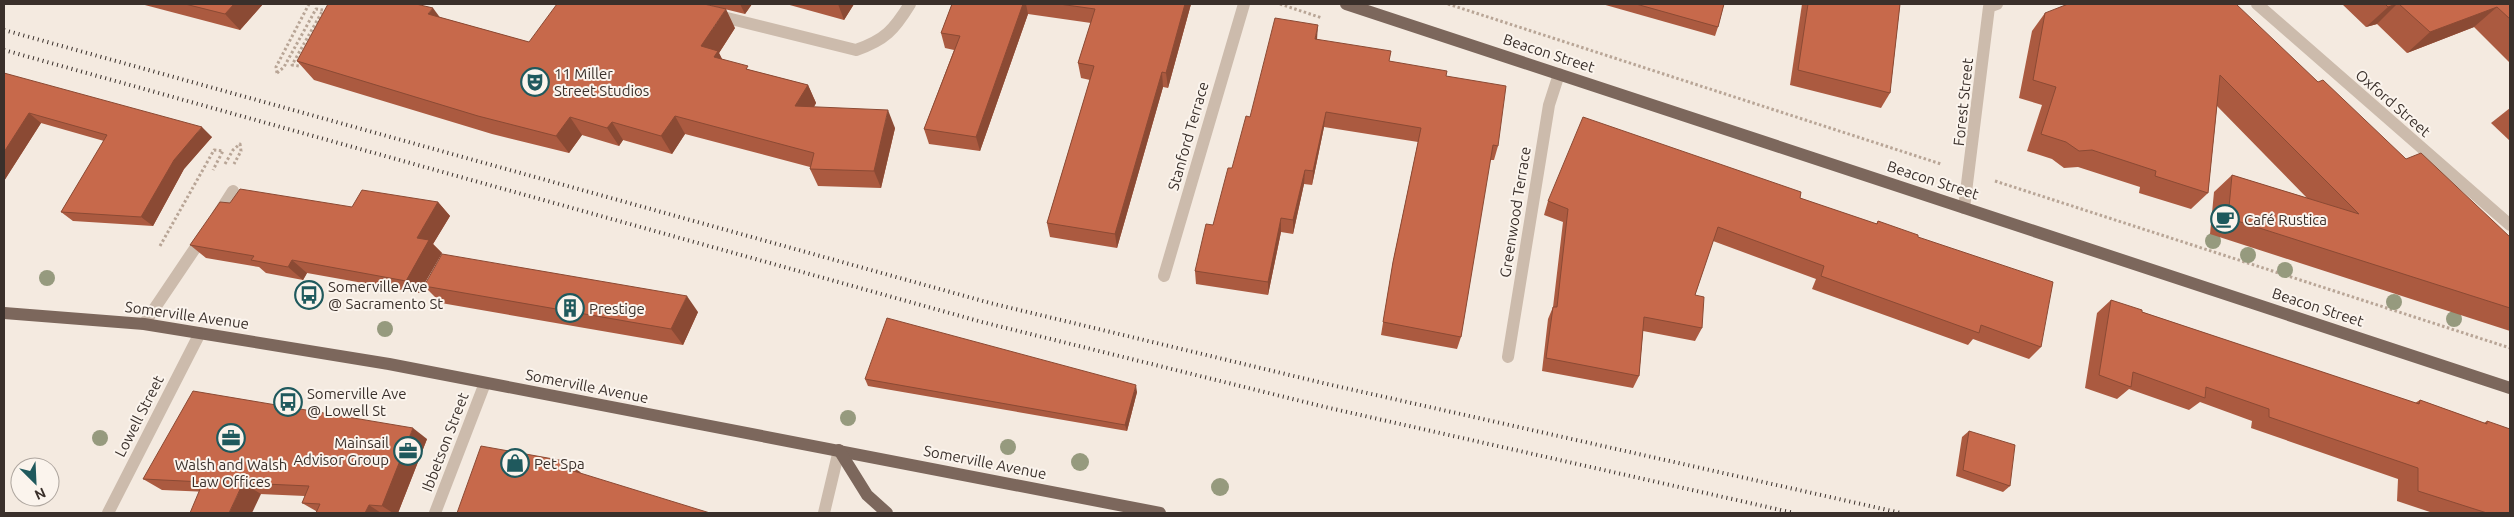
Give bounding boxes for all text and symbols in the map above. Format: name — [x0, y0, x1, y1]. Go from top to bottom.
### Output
street label: Beacon Street — [1501, 30, 1597, 76]
street label: Forest Street — [1950, 57, 1976, 147]
place label: 11 Miller Street Studios — [554, 65, 649, 99]
street label: Oxford Street — [2352, 66, 2434, 140]
theatre icon: 11 Miller Street Studios — [520, 67, 550, 97]
street label: Stanford Terrace — [1164, 80, 1212, 192]
street label: Greenwood Terrace — [1496, 145, 1534, 279]
street label: Beacon Street — [1885, 157, 1981, 203]
cafe icon: Café Rustica — [2210, 204, 2240, 234]
place label: Café Rustica — [2244, 211, 2327, 228]
place label: Somerville Ave @ Sacramento St — [328, 278, 443, 312]
bus stop icon: Somerville Ave @ Sacramento St — [294, 280, 324, 310]
street label: Beacon Street — [2270, 284, 2366, 330]
building icon: Prestige — [555, 293, 585, 323]
street label: Somerville Avenue — [124, 298, 250, 332]
place label: Prestige — [589, 300, 645, 317]
street label: Somerville Avenue — [524, 366, 650, 406]
street label: Lowell Street — [111, 372, 167, 460]
place label: Somerville Ave @ Lowell St — [307, 385, 407, 419]
bus stop icon: Somerville Ave @ Lowell St — [273, 387, 303, 417]
street label: Ibbetson Street — [418, 390, 472, 494]
office icon: Walsh and Walsh Law Offices — [216, 423, 246, 453]
place label: Mainsail Advisor Group — [293, 434, 389, 468]
office icon: Mainsail Advisor Group — [393, 436, 423, 466]
street label: Somerville Avenue — [922, 442, 1048, 482]
shop icon: Pet Spa — [500, 448, 530, 478]
place label: Pet Spa — [534, 455, 585, 472]
place label: Walsh and Walsh Law Offices — [175, 456, 287, 490]
north arrow — [10, 457, 60, 507]
text: N — [32, 484, 48, 503]

